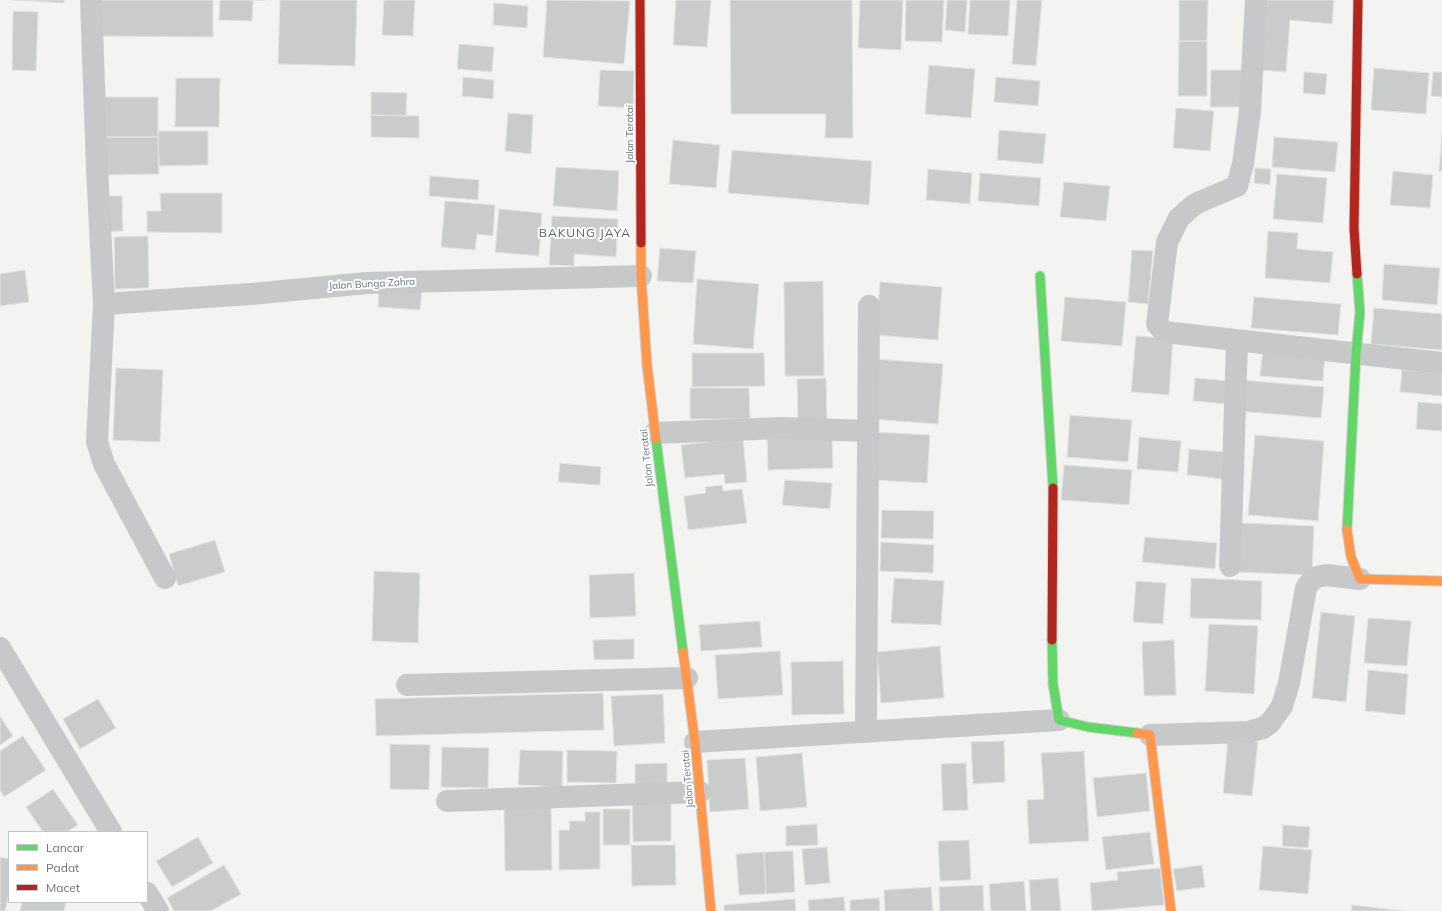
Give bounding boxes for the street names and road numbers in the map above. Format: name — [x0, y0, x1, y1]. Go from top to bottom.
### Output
street label: Jalan Teratai — [624, 105, 636, 163]
street label: Jalan Bunga Zahra — [328, 276, 416, 292]
street label: Jalan Teratai — [638, 428, 656, 488]
street label: Jalan Teratai — [679, 749, 697, 809]

